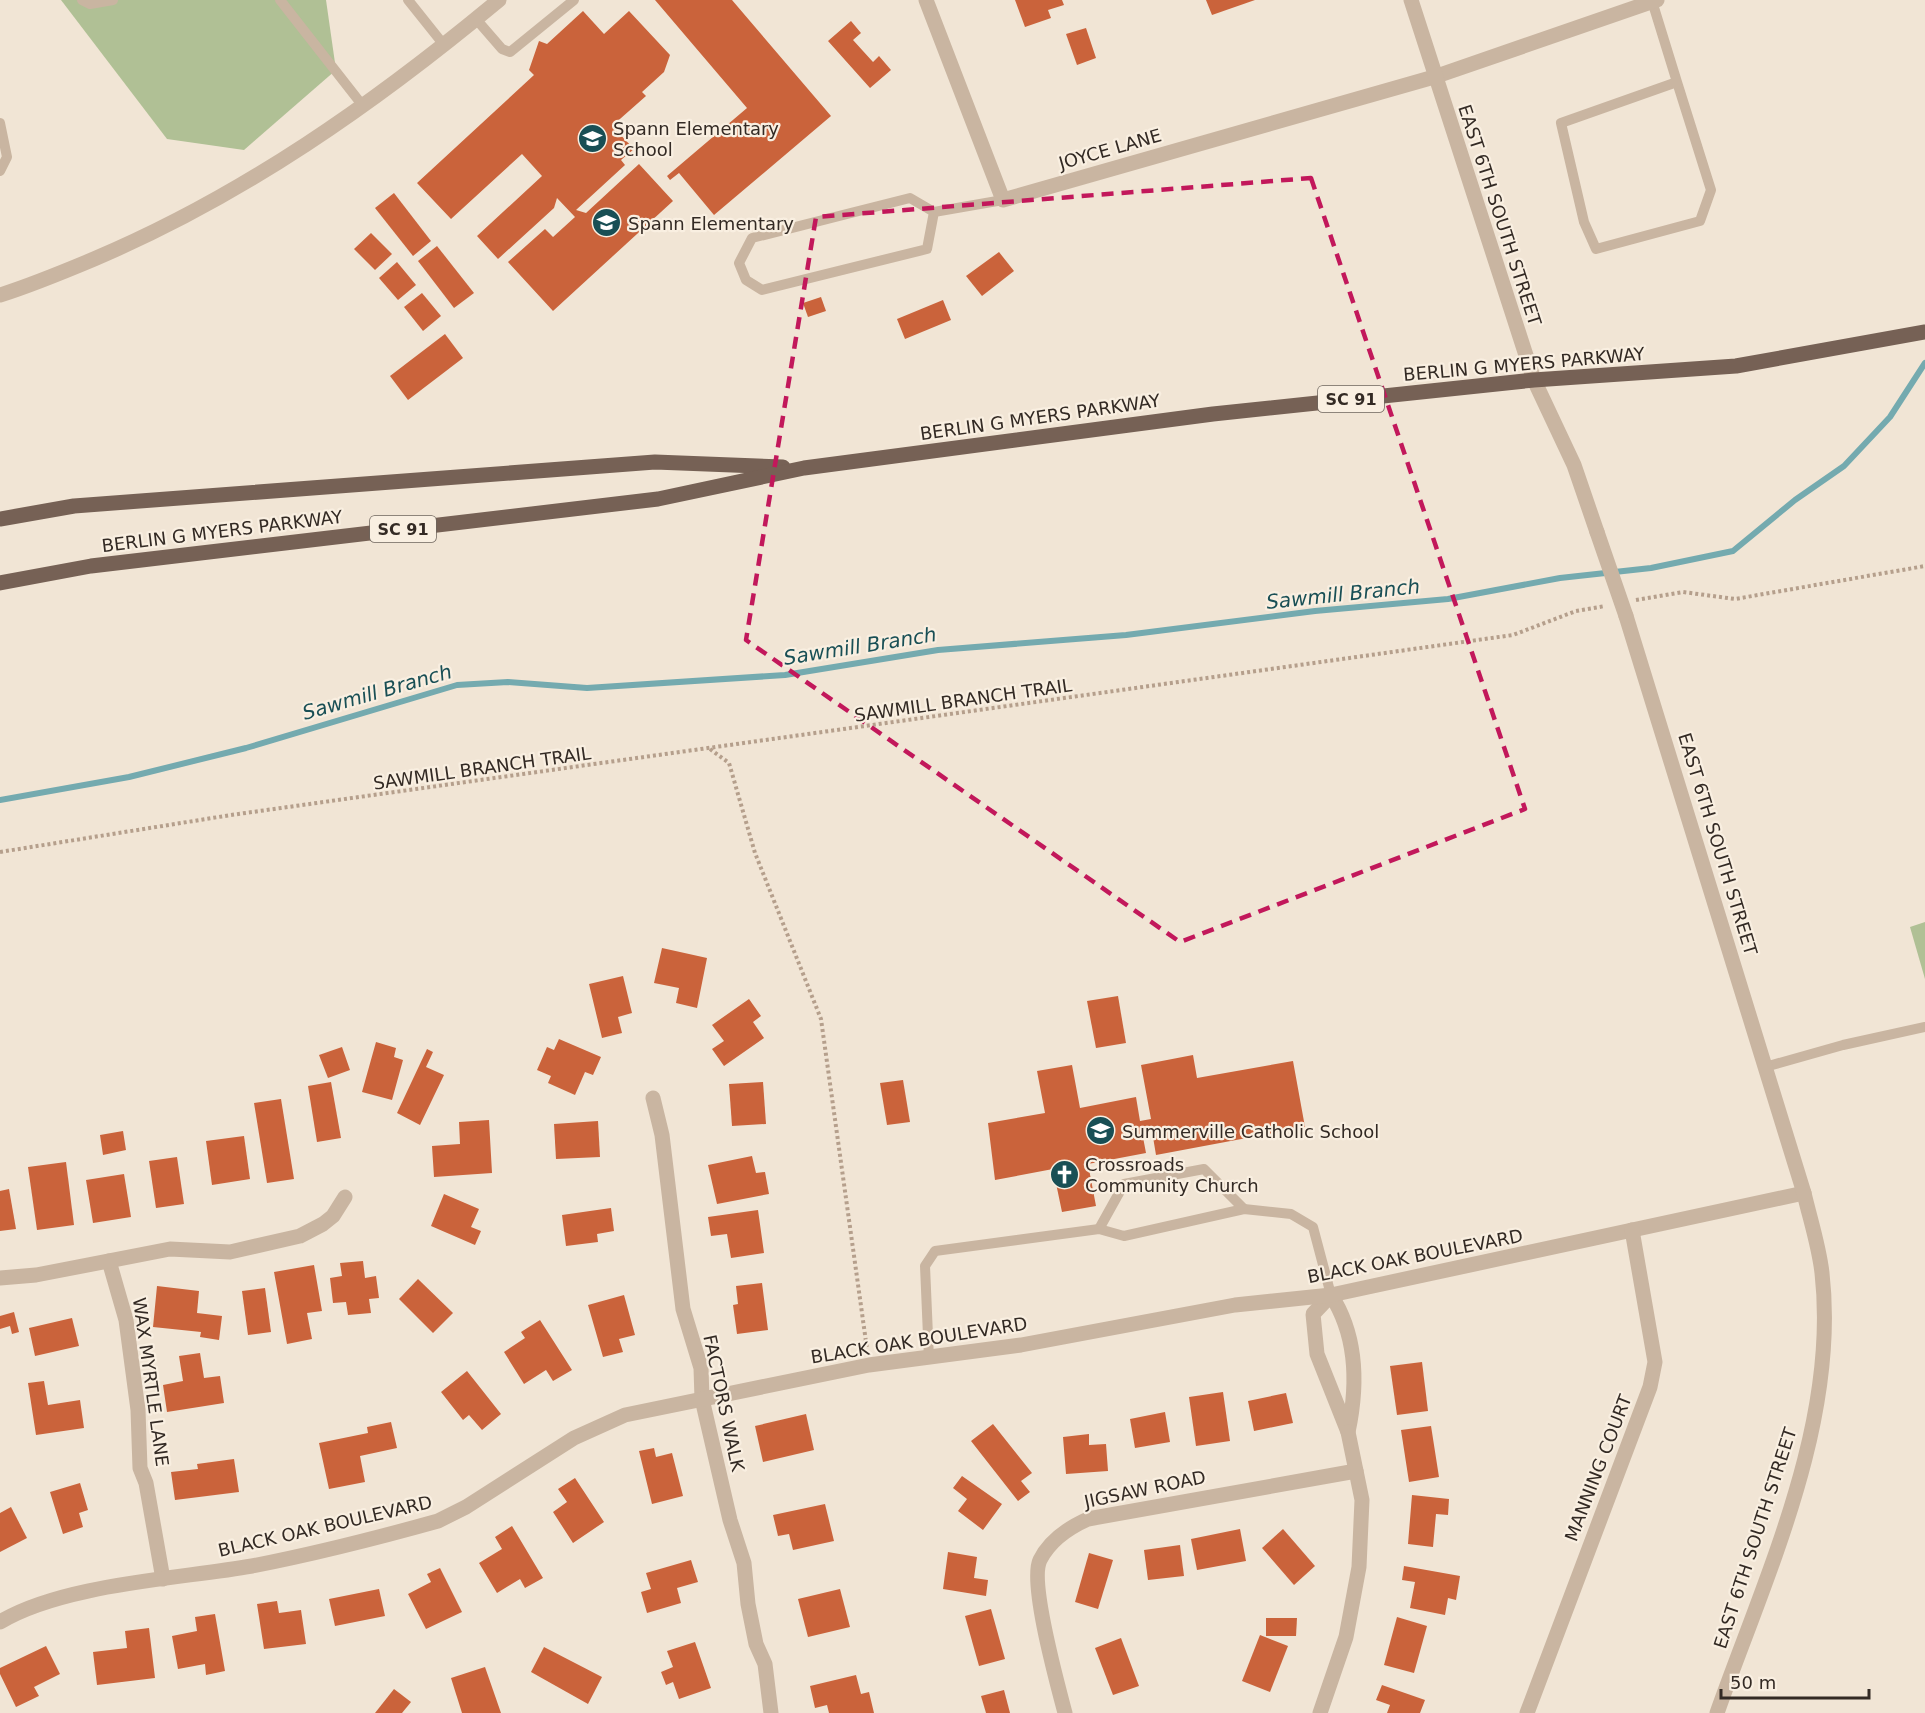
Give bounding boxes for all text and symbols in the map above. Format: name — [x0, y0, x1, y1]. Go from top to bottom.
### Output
street label: EAST 6TH SOUTH STREET — [1454, 102, 1546, 329]
place label: Spann Elementary School — [613, 118, 779, 160]
school or university icon: Spann Elementary School — [576, 122, 608, 154]
street label: JOYCE LANE — [1055, 124, 1164, 174]
school or university icon: Spann Elementary — [591, 207, 623, 239]
place label: Spann Elementary — [628, 213, 794, 234]
street label: BERLIN G MYERS PARKWAY — [1402, 343, 1647, 385]
road number: SC 91 — [1318, 386, 1384, 412]
street label: BERLIN G MYERS PARKWAY — [919, 390, 1162, 444]
street label: BERLIN G MYERS PARKWAY — [100, 506, 345, 556]
road number: SC 91 — [370, 516, 436, 542]
water label: Sawmill Branch — [1265, 574, 1421, 614]
water label: Sawmill Branch — [782, 622, 938, 670]
water label: Sawmill Branch — [299, 659, 455, 725]
street label: SAWMILL BRANCH TRAIL — [853, 674, 1073, 726]
street label: EAST 6TH SOUTH STREET — [1674, 730, 1762, 959]
street label: SAWMILL BRANCH TRAIL — [372, 742, 592, 794]
school or university icon: Summerville Catholic School — [1085, 1115, 1117, 1147]
place label: Summerville Catholic School — [1122, 1121, 1379, 1142]
place label: Crossroads Community Church — [1085, 1154, 1259, 1196]
church icon: Crossroads Community Church — [1048, 1158, 1080, 1190]
street label: BLACK OAK BOULEVARD — [1305, 1225, 1525, 1287]
street label: WAX MYRTLE LANE — [129, 1296, 173, 1468]
street label: BLACK OAK BOULEVARD — [809, 1312, 1029, 1368]
street label: FACTORS WALK — [699, 1333, 749, 1474]
street label: MANNING COURT — [1560, 1391, 1636, 1544]
street label: EAST 6TH SOUTH STREET — [1709, 1424, 1801, 1651]
street label: JIGSAW ROAD — [1081, 1466, 1208, 1512]
street label: BLACK OAK BOULEVARD — [216, 1491, 434, 1561]
scale bar — [1721, 1662, 1870, 1700]
text: 50 m — [1730, 1672, 1776, 1693]

